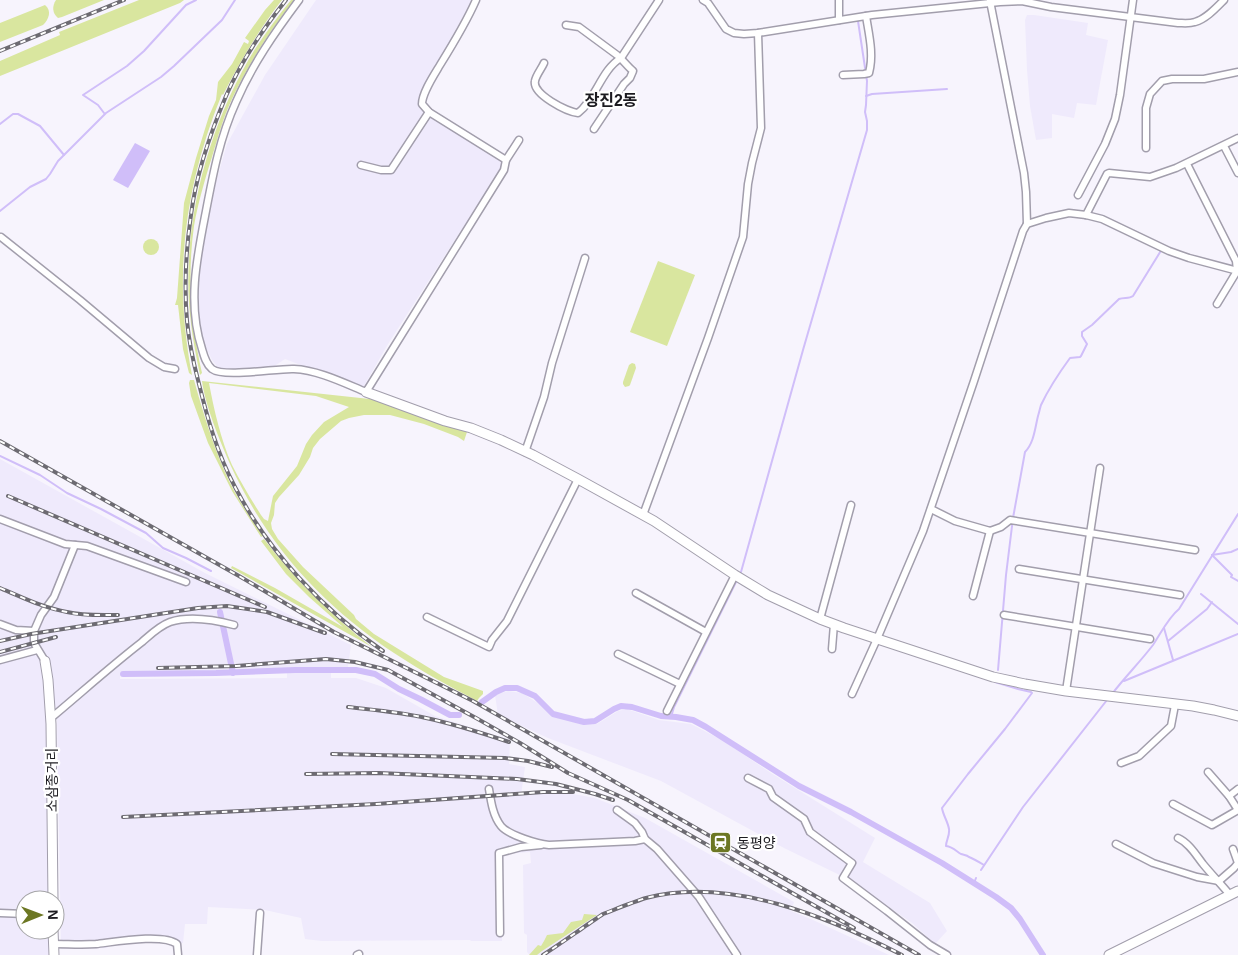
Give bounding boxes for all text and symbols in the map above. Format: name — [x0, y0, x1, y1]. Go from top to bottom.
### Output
district label: 장진2동 — [584, 92, 638, 109]
street label: 소삼종거리 — [44, 748, 60, 812]
station icon: 동평양 — [709, 831, 733, 855]
place label: 동평양 — [737, 835, 776, 851]
north arrow — [15, 890, 65, 940]
text: N — [45, 910, 61, 920]

